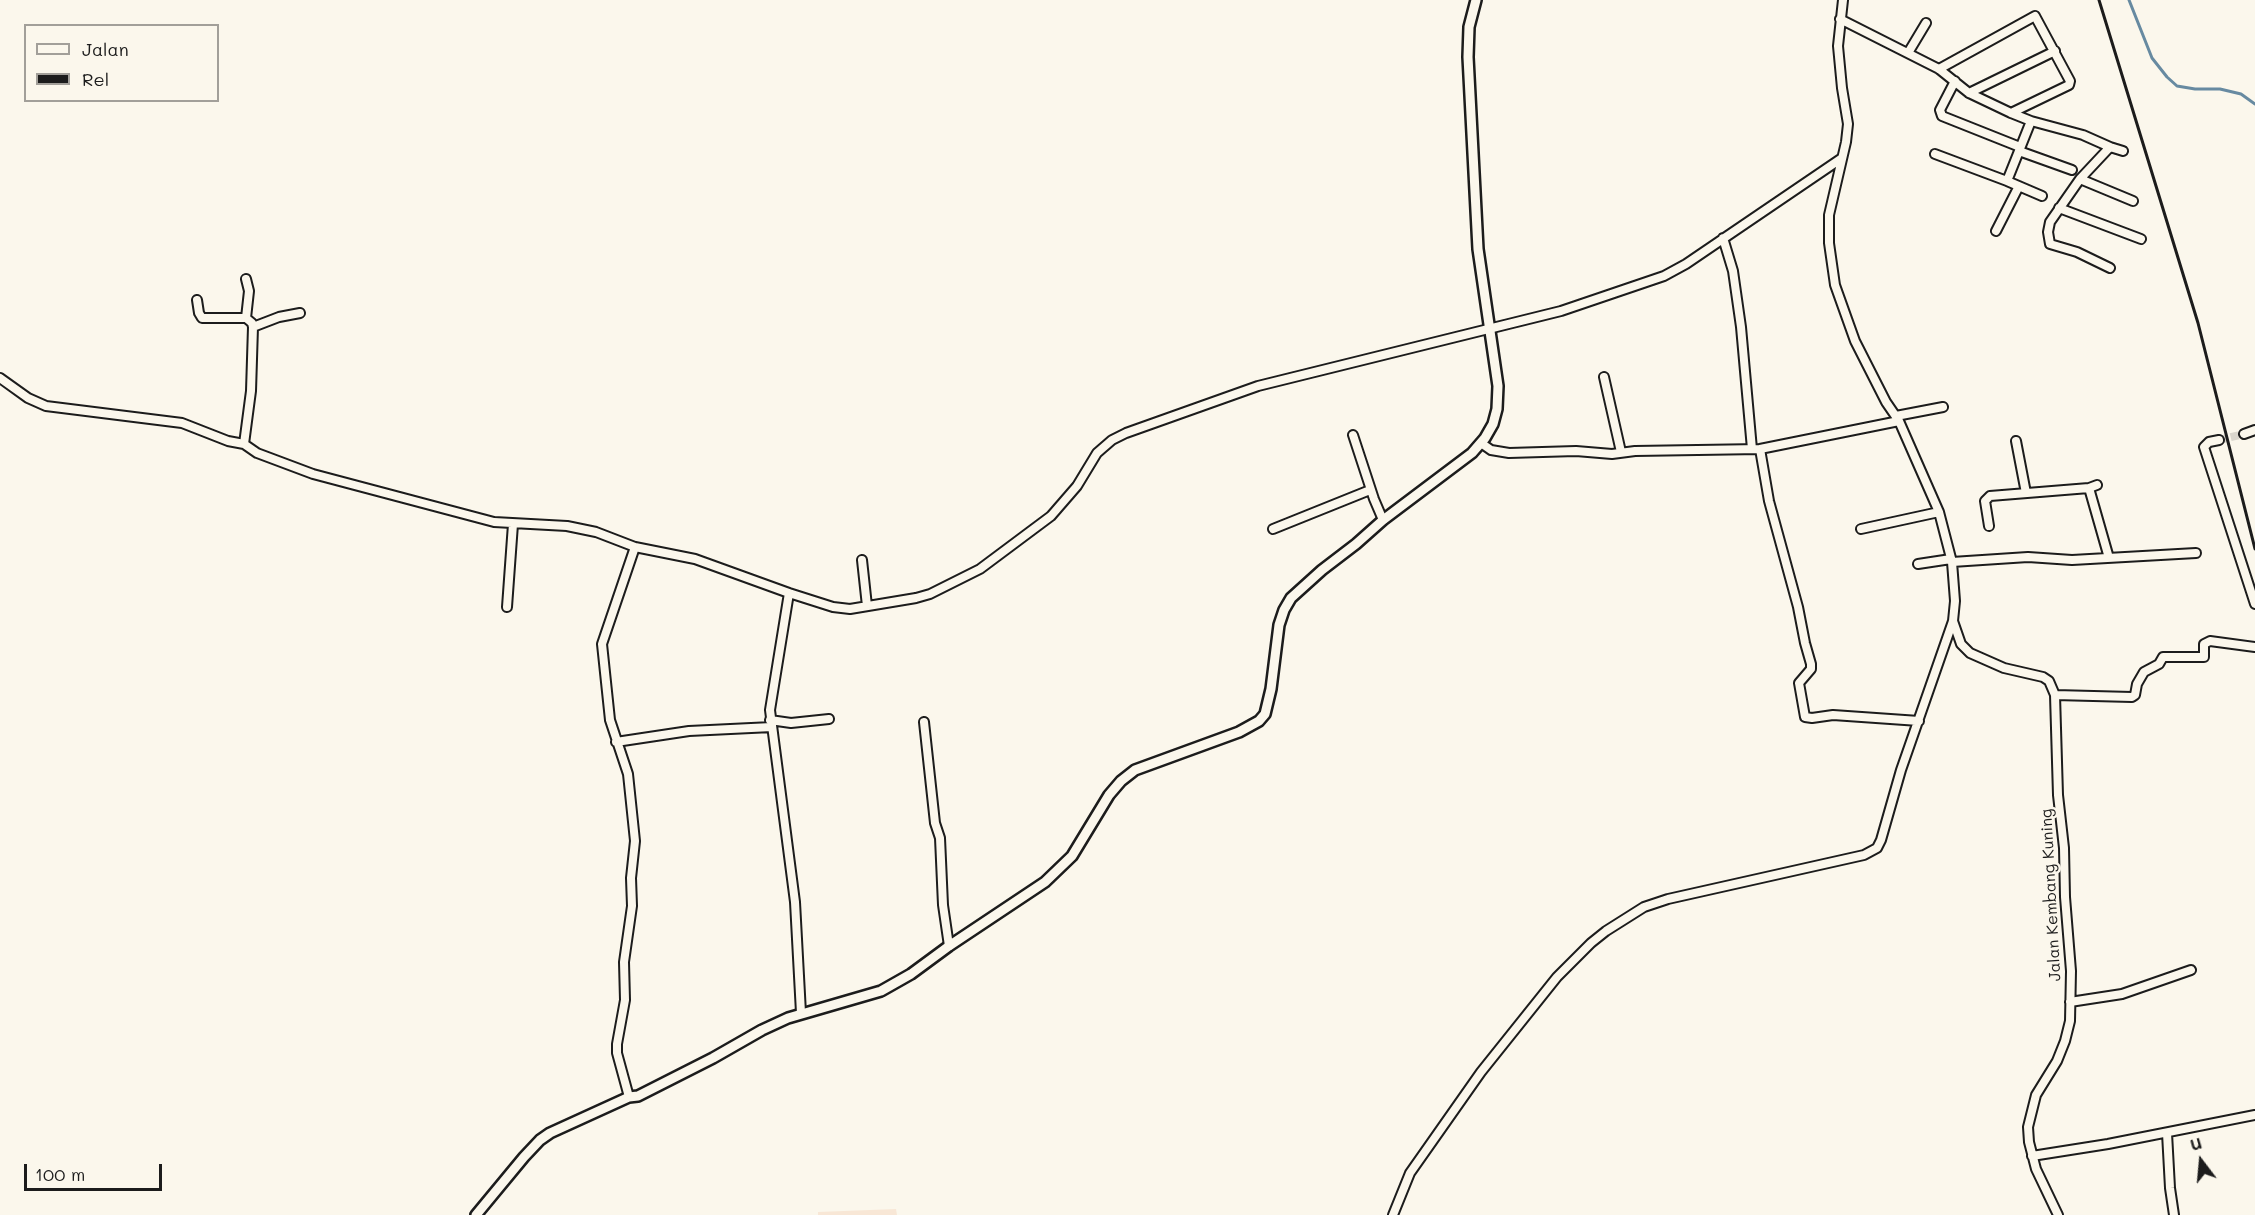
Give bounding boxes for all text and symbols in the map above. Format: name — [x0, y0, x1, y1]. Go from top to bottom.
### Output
legend — [24, 24, 219, 102]
text: Jalan — [82, 37, 129, 61]
text: Rel — [82, 67, 109, 91]
street label: Jalan Kembang Kuning — [2037, 808, 2065, 982]
north arrow — [2171, 1131, 2231, 1191]
text: U — [2188, 1132, 2204, 1155]
scale bar — [27, 1152, 165, 1190]
text: 100 m — [35, 1162, 85, 1186]

